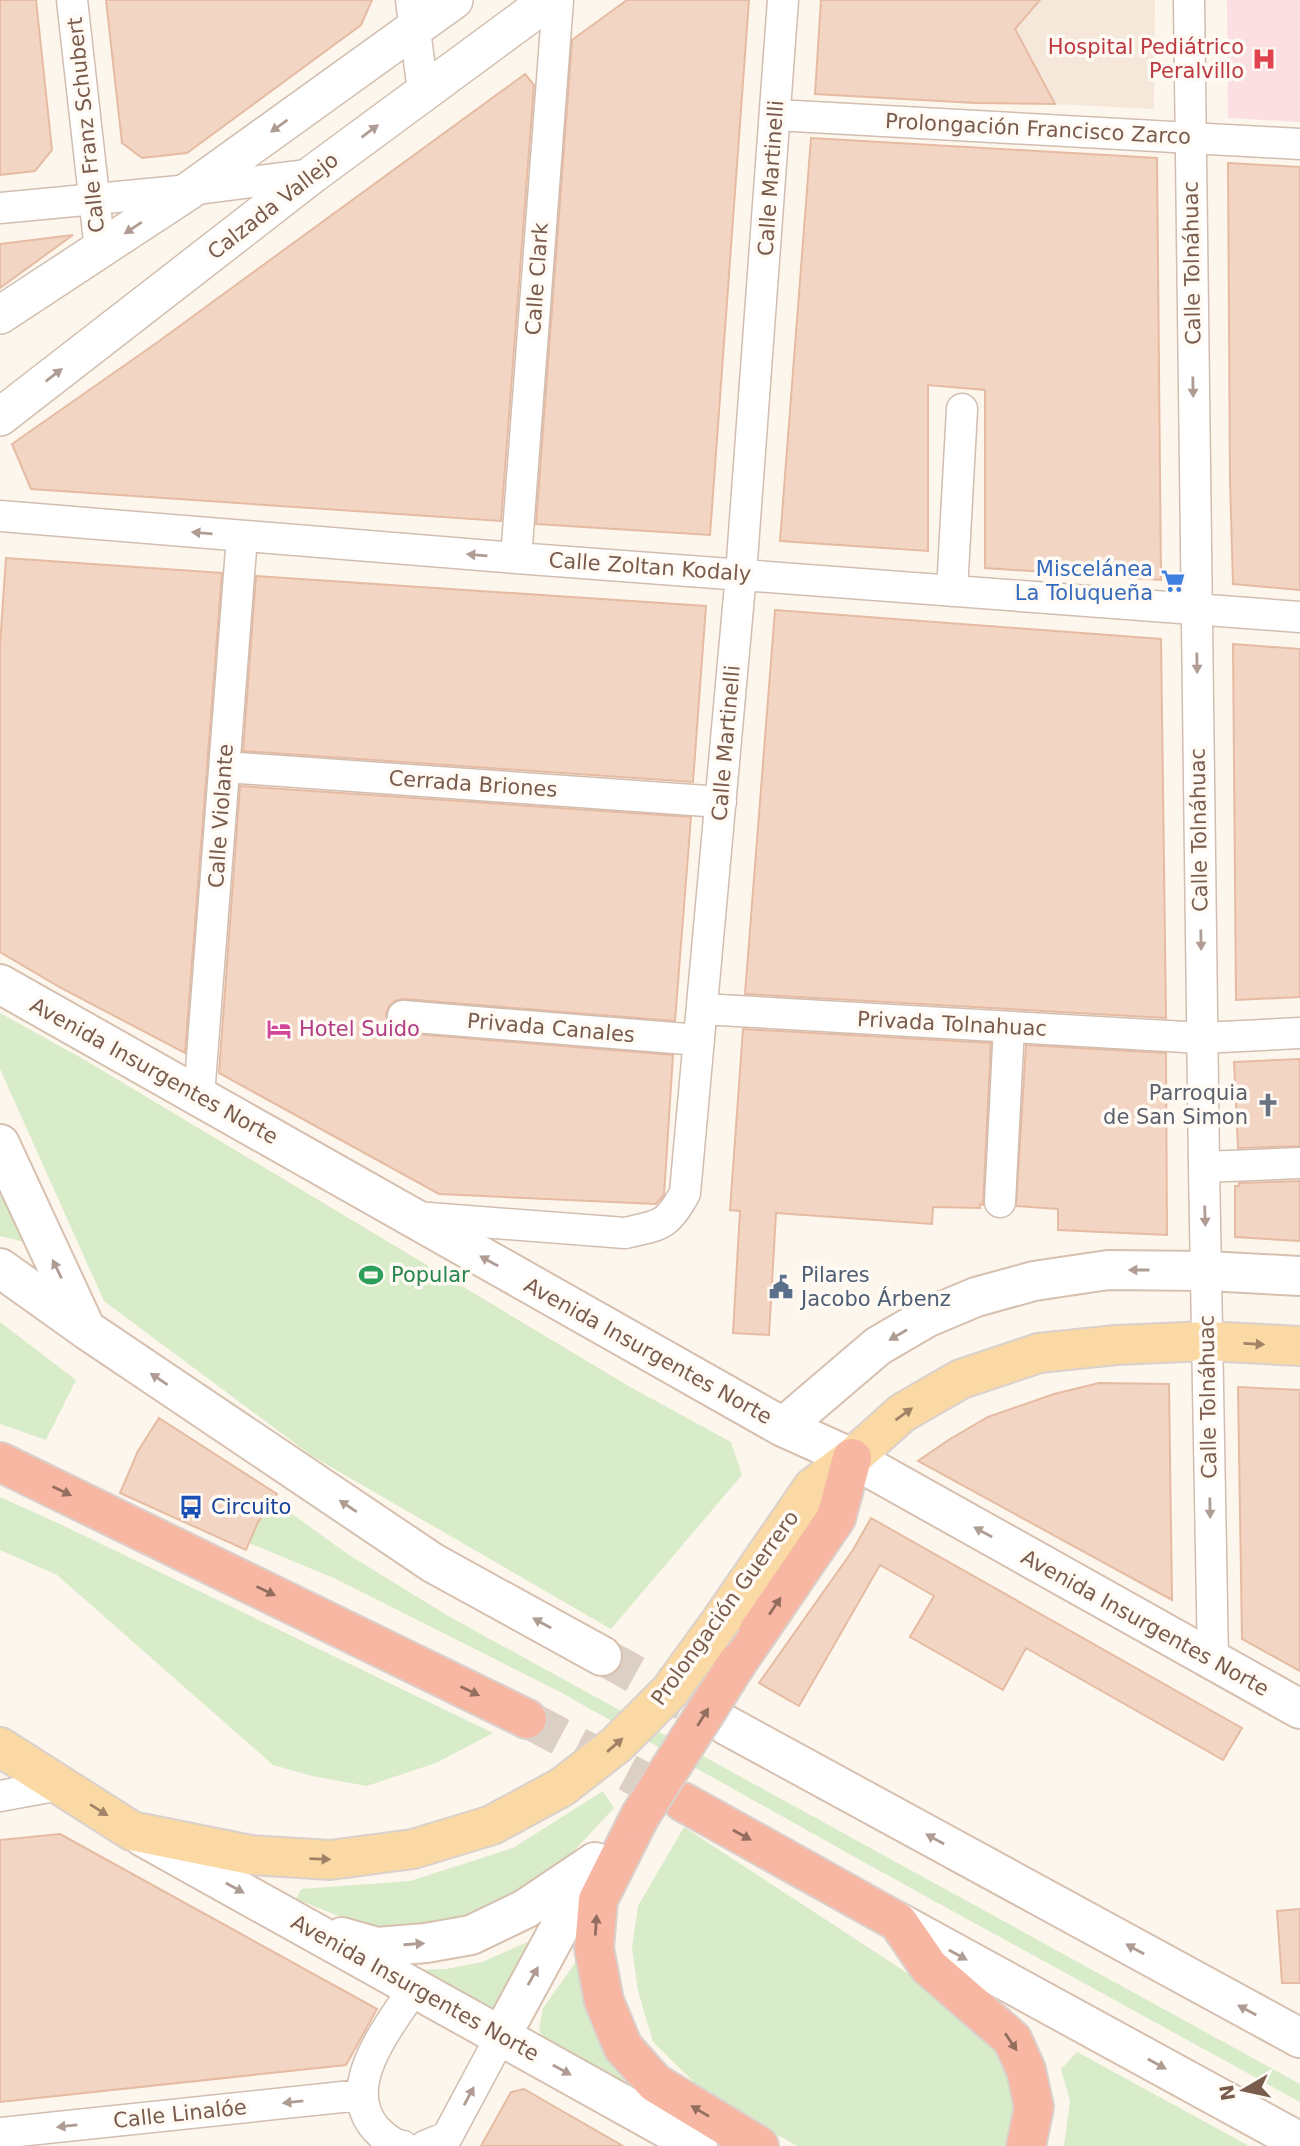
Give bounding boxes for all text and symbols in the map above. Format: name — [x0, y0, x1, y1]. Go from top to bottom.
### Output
street label: Calle Franz Schubert — [63, 16, 109, 234]
place label: Hospital Pediátrico Peralvillo — [1048, 35, 1244, 83]
hospital icon: Hospital Pediátrico Peralvillo — [1250, 45, 1278, 73]
street label: Calle Martinelli — [754, 99, 788, 257]
street label: Prolongación Francisco Zarco — [884, 109, 1192, 149]
one-way arrow — [270, 119, 288, 133]
one-way arrow — [361, 125, 379, 139]
street label: Calzada Vallejo — [203, 148, 343, 264]
street label: Calle Tolnáhuac — [1179, 181, 1205, 345]
one-way arrow — [124, 221, 142, 235]
street label: Calle Clark — [521, 221, 553, 336]
one-way arrow — [45, 369, 63, 383]
one-way arrow — [1187, 376, 1199, 398]
one-way arrow — [191, 527, 213, 538]
street label: Calle Zoltan Kodaly — [548, 548, 752, 586]
one-way arrow — [466, 549, 488, 560]
place label: Miscelánea La Toluqueña — [1015, 557, 1153, 605]
supermarket icon: Miscelánea La Toluqueña — [1159, 567, 1187, 595]
one-way arrow — [1191, 652, 1203, 674]
street label: Calle Martinelli — [707, 664, 745, 822]
street label: Calle Violante — [204, 743, 238, 889]
street label: Calle Tolnáhuac — [1186, 748, 1212, 912]
street label: Cerrada Briones — [388, 766, 558, 802]
one-way arrow — [1195, 929, 1207, 951]
street label: Avenida Insurgentes Norte — [26, 993, 282, 1149]
street label: Privada Tolnahuac — [856, 1007, 1048, 1041]
street label: Privada Canales — [466, 1009, 636, 1047]
hotel icon: Hotel Suido — [265, 1015, 293, 1043]
place label: Hotel Suido — [299, 1017, 420, 1041]
place label: Parroquia de San Simon — [1103, 1081, 1248, 1129]
church icon: Parroquia de San Simon — [1254, 1091, 1282, 1119]
one-way arrow — [1200, 1205, 1211, 1227]
one-way arrow — [479, 1255, 499, 1267]
one-way arrow — [51, 1259, 62, 1279]
sports icon: Popular — [357, 1261, 385, 1289]
place label: Popular — [391, 1263, 470, 1287]
place label: Pilares Jacobo Árbenz — [799, 1263, 951, 1311]
one-way arrow — [1127, 1264, 1149, 1276]
street label: Avenida Insurgentes Norte — [520, 1273, 776, 1429]
public building icon: Pilares Jacobo Árbenz — [767, 1273, 795, 1301]
street label: Calle Tolnáhuac — [1195, 1315, 1221, 1479]
one-way arrow — [889, 1328, 908, 1341]
one-way arrow — [1243, 1338, 1265, 1349]
one-way arrow — [150, 1372, 168, 1386]
one-way arrow — [895, 1407, 913, 1421]
one-way arrow — [52, 1485, 72, 1497]
bus stop icon: Circuito — [177, 1493, 205, 1521]
place label: Circuito — [211, 1495, 291, 1519]
one-way arrow — [1205, 1497, 1216, 1519]
one-way arrow — [338, 1499, 358, 1512]
street label: Prolongación Guerrero — [646, 1506, 804, 1710]
one-way arrow — [973, 1526, 992, 1538]
street label: Avenida Insurgentes Norte — [1017, 1545, 1273, 1701]
one-way arrow — [256, 1585, 276, 1597]
one-way arrow — [768, 1597, 781, 1616]
one-way arrow — [533, 1617, 552, 1629]
one-way arrow — [460, 1686, 480, 1697]
one-way arrow — [696, 1707, 709, 1726]
one-way arrow — [606, 1737, 624, 1753]
one-way arrow — [90, 1803, 109, 1816]
one-way arrow — [732, 1829, 752, 1841]
one-way arrow — [925, 1834, 945, 1846]
one-way arrow — [310, 1853, 332, 1864]
one-way arrow — [225, 1882, 244, 1894]
street label: Avenida Insurgentes Norte — [287, 1910, 543, 2066]
one-way arrow — [591, 1914, 602, 1936]
one-way arrow — [403, 1938, 425, 1949]
one-way arrow — [1125, 1943, 1145, 1954]
one-way arrow — [948, 1949, 967, 1961]
one-way arrow — [527, 1967, 539, 1986]
one-way arrow — [1238, 2004, 1257, 2016]
one-way arrow — [1005, 2032, 1018, 2052]
north arrow — [1209, 2055, 1279, 2125]
one-way arrow — [1147, 2058, 1167, 2070]
one-way arrow — [552, 2064, 571, 2076]
text: N — [1215, 2083, 1239, 2102]
one-way arrow — [463, 2086, 475, 2105]
street label: Calle Linalóe — [112, 2095, 248, 2133]
one-way arrow — [282, 2097, 304, 2108]
one-way arrow — [691, 2104, 710, 2117]
one-way arrow — [56, 2120, 78, 2131]

